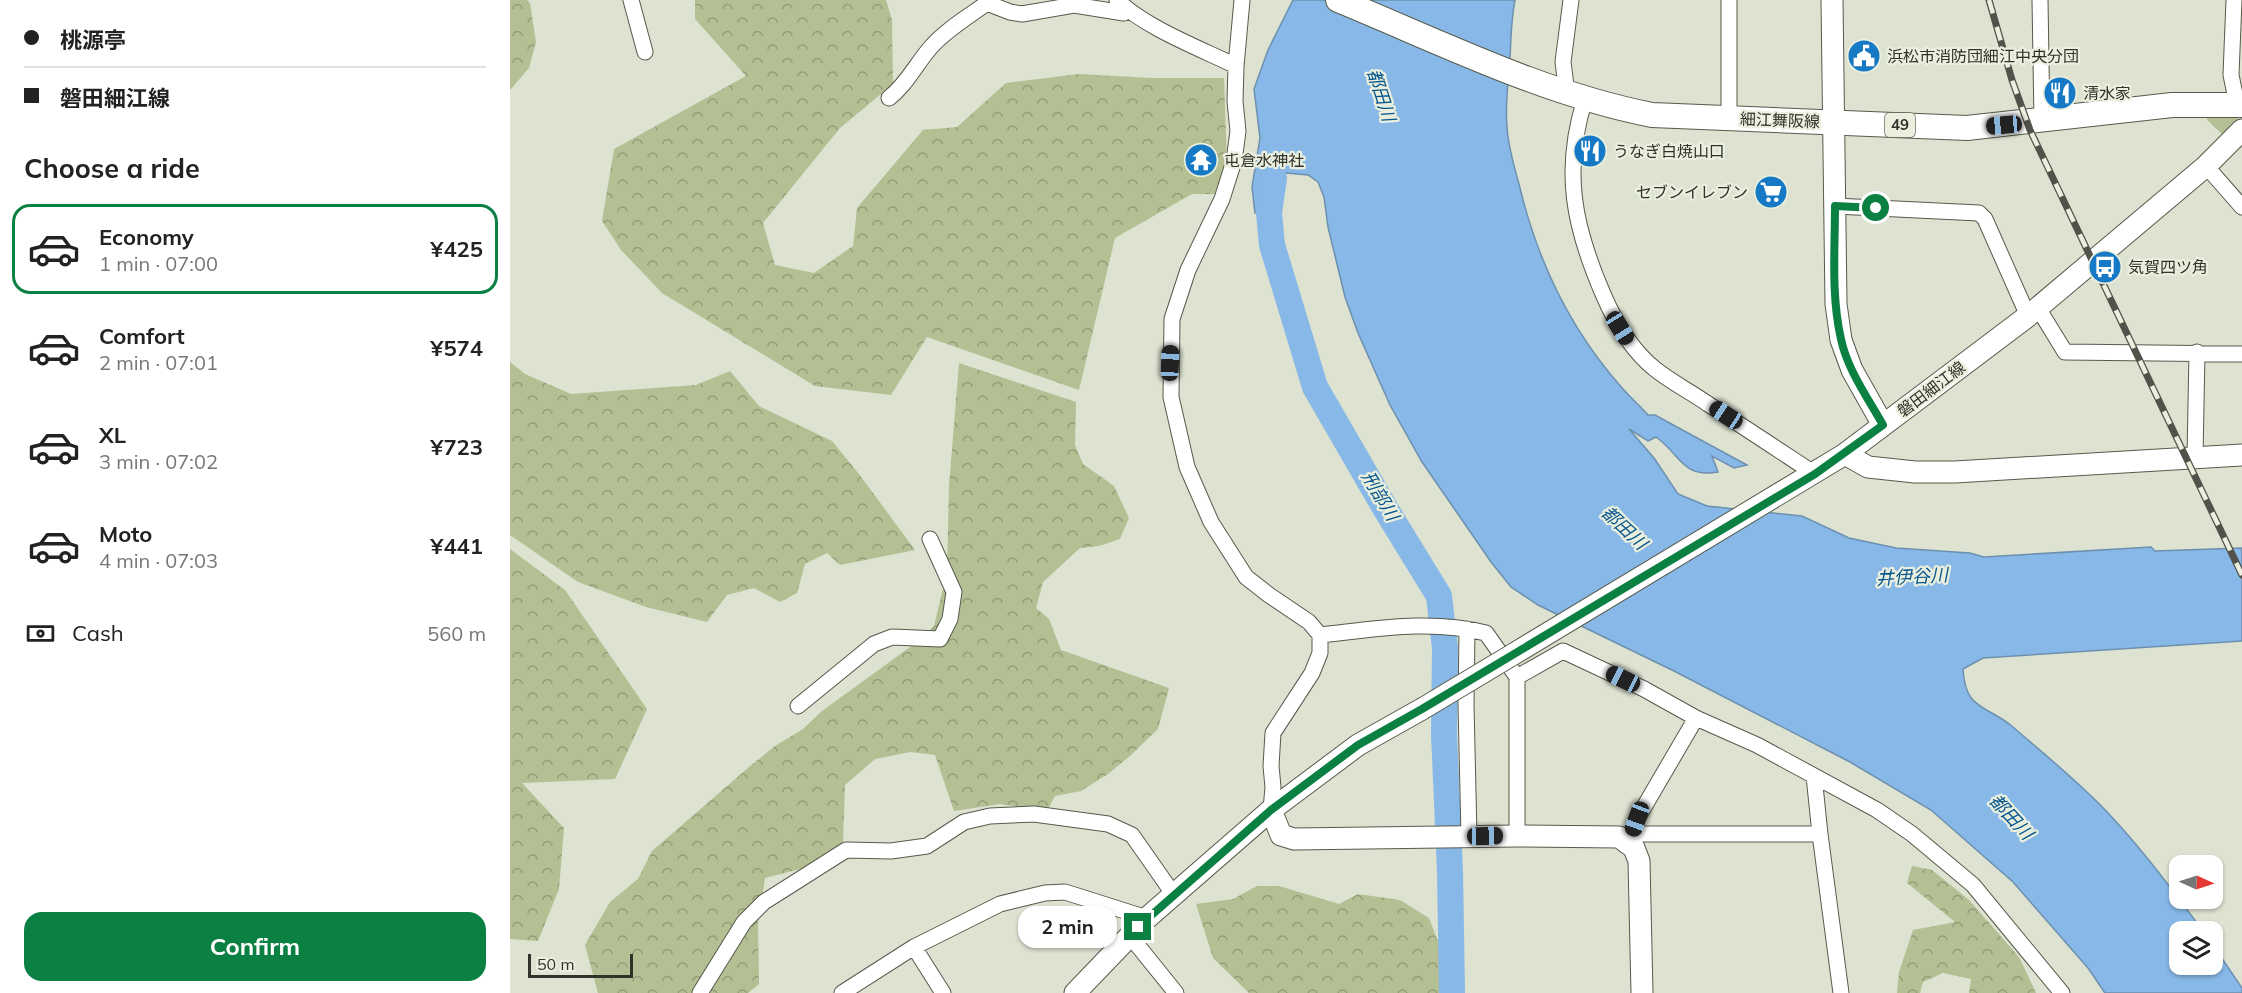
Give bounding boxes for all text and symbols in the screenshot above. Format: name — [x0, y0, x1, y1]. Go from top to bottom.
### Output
text: 桃源亭 — [60, 26, 126, 54]
public building icon: 浜松市消防団細江中央分団 — [1846, 38, 1882, 74]
place label: 浜松市消防団細江中央分団 — [1887, 46, 2079, 66]
water label: 都田川 — [1362, 66, 1401, 126]
restaurant icon: 清水家 — [2042, 75, 2078, 111]
place label: 清水家 — [2083, 83, 2131, 103]
text: 磐田細江線 — [60, 84, 170, 112]
street label: 細江舞阪線 — [1740, 109, 1820, 131]
road number: 49 — [1885, 113, 1915, 137]
car — [1985, 114, 2023, 136]
restaurant icon: うなぎ白焼山口 — [1572, 133, 1608, 169]
place label: うなぎ白焼山口 — [1613, 141, 1725, 161]
temple icon: 屯倉水神社 — [1183, 142, 1219, 178]
place label: 屯倉水神社 — [1224, 150, 1304, 170]
text: Choose a ride — [24, 151, 200, 185]
supermarket icon: セブンイレブン — [1753, 174, 1789, 210]
place label: セブンイレブン — [1636, 182, 1748, 202]
route start — [1862, 194, 1889, 221]
icon: car — [27, 222, 81, 276]
text: Economy — [99, 223, 194, 251]
text: ¥425 — [430, 235, 483, 263]
bus stop icon: 気賀四ツ角 — [2087, 249, 2123, 285]
text: 1 min · 07:00 — [99, 251, 218, 276]
place label: 気賀四ツ角 — [2128, 257, 2208, 277]
car — [1603, 308, 1637, 348]
icon: car — [27, 321, 81, 375]
text: Comfort — [99, 322, 185, 350]
text: ¥574 — [430, 334, 483, 362]
car — [1160, 345, 1180, 381]
text: 2 min · 07:01 — [99, 350, 218, 375]
street label: 磐田細江線 — [1893, 357, 1969, 421]
car — [1706, 398, 1746, 432]
icon: car — [27, 420, 81, 474]
text: XL — [99, 421, 126, 449]
text: ¥723 — [430, 433, 483, 461]
text: 3 min · 07:02 — [99, 449, 218, 474]
water label: 刑部川 — [1357, 467, 1405, 527]
water label: 都田川 — [1597, 501, 1653, 556]
icon: car — [27, 519, 81, 573]
text: Moto — [99, 520, 152, 548]
text: ¥441 — [430, 532, 483, 560]
text: 4 min · 07:03 — [99, 548, 218, 573]
water label: 井伊谷川 — [1875, 563, 1951, 590]
icon: cash — [24, 617, 57, 650]
text: Cash — [72, 619, 124, 647]
text: 560 m — [427, 621, 486, 646]
car — [1603, 663, 1643, 695]
water label: 都田川 — [1985, 789, 2040, 846]
car — [1622, 799, 1652, 839]
car — [1467, 827, 1503, 845]
north arrow — [2169, 855, 2223, 909]
map controls — [2169, 855, 2223, 975]
callout: 2 min — [1018, 906, 1117, 948]
button: Confirm — [24, 912, 486, 981]
route end — [1124, 913, 1151, 940]
text: 2 min — [1041, 914, 1094, 939]
button: layers — [2169, 921, 2223, 975]
scale bar — [528, 951, 633, 978]
text: 50 m — [537, 954, 574, 974]

